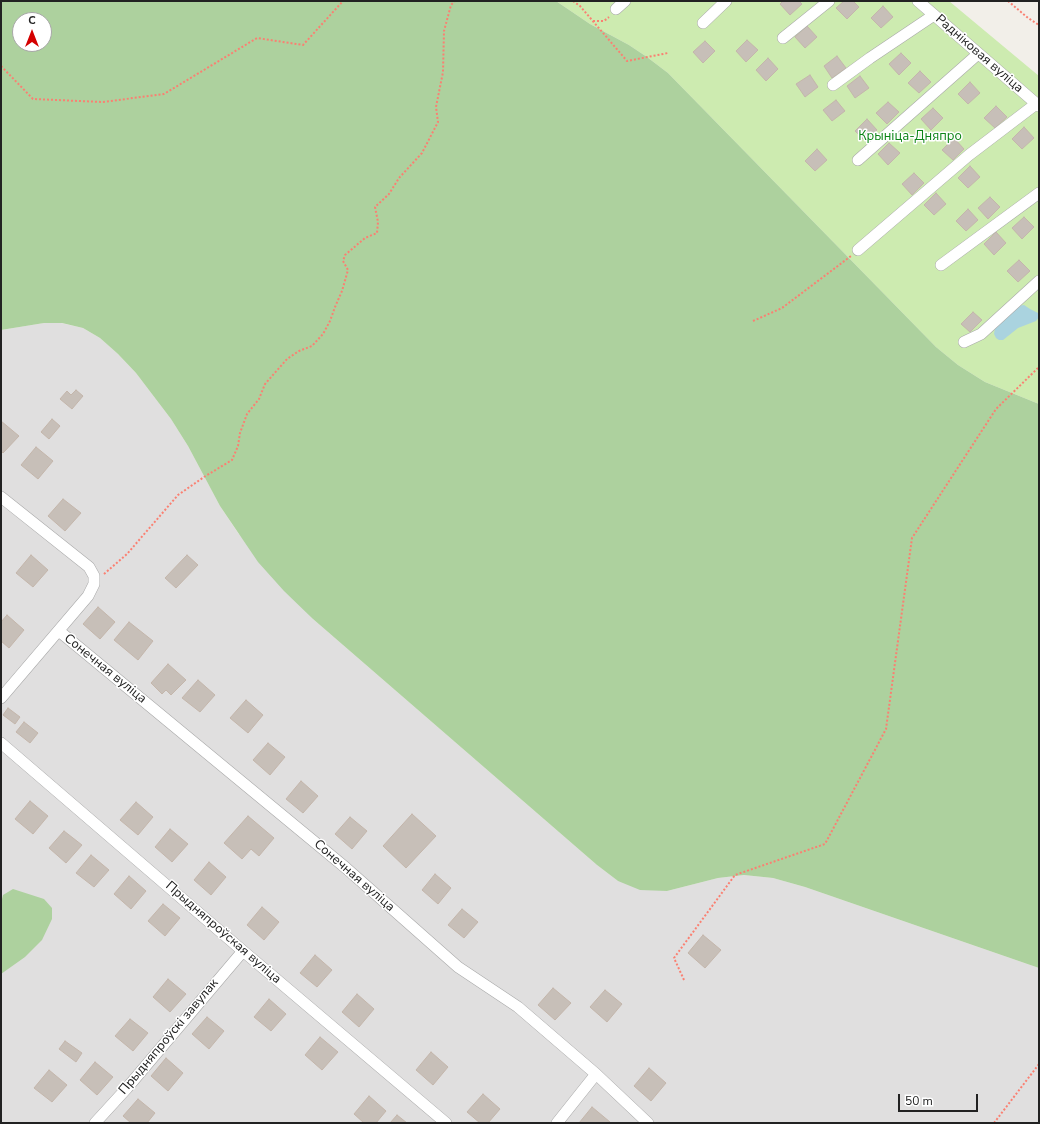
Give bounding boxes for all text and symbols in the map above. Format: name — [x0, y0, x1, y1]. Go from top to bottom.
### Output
north arrow — [12, 12, 52, 52]
street label: Радніковая вуліца — [932, 12, 1026, 96]
text: С — [28, 13, 36, 28]
park label: Крыніца-Дняпро — [858, 129, 962, 145]
street label: Сонечная вуліца — [61, 631, 149, 707]
street label: Сонечная вуліца — [310, 837, 398, 915]
street label: Прыдняпроўская вуліца — [162, 879, 284, 987]
street label: Прыдняпроўскі завулак — [116, 976, 222, 1098]
scale bar — [900, 1086, 980, 1112]
text: 50 m — [905, 1093, 933, 1109]

